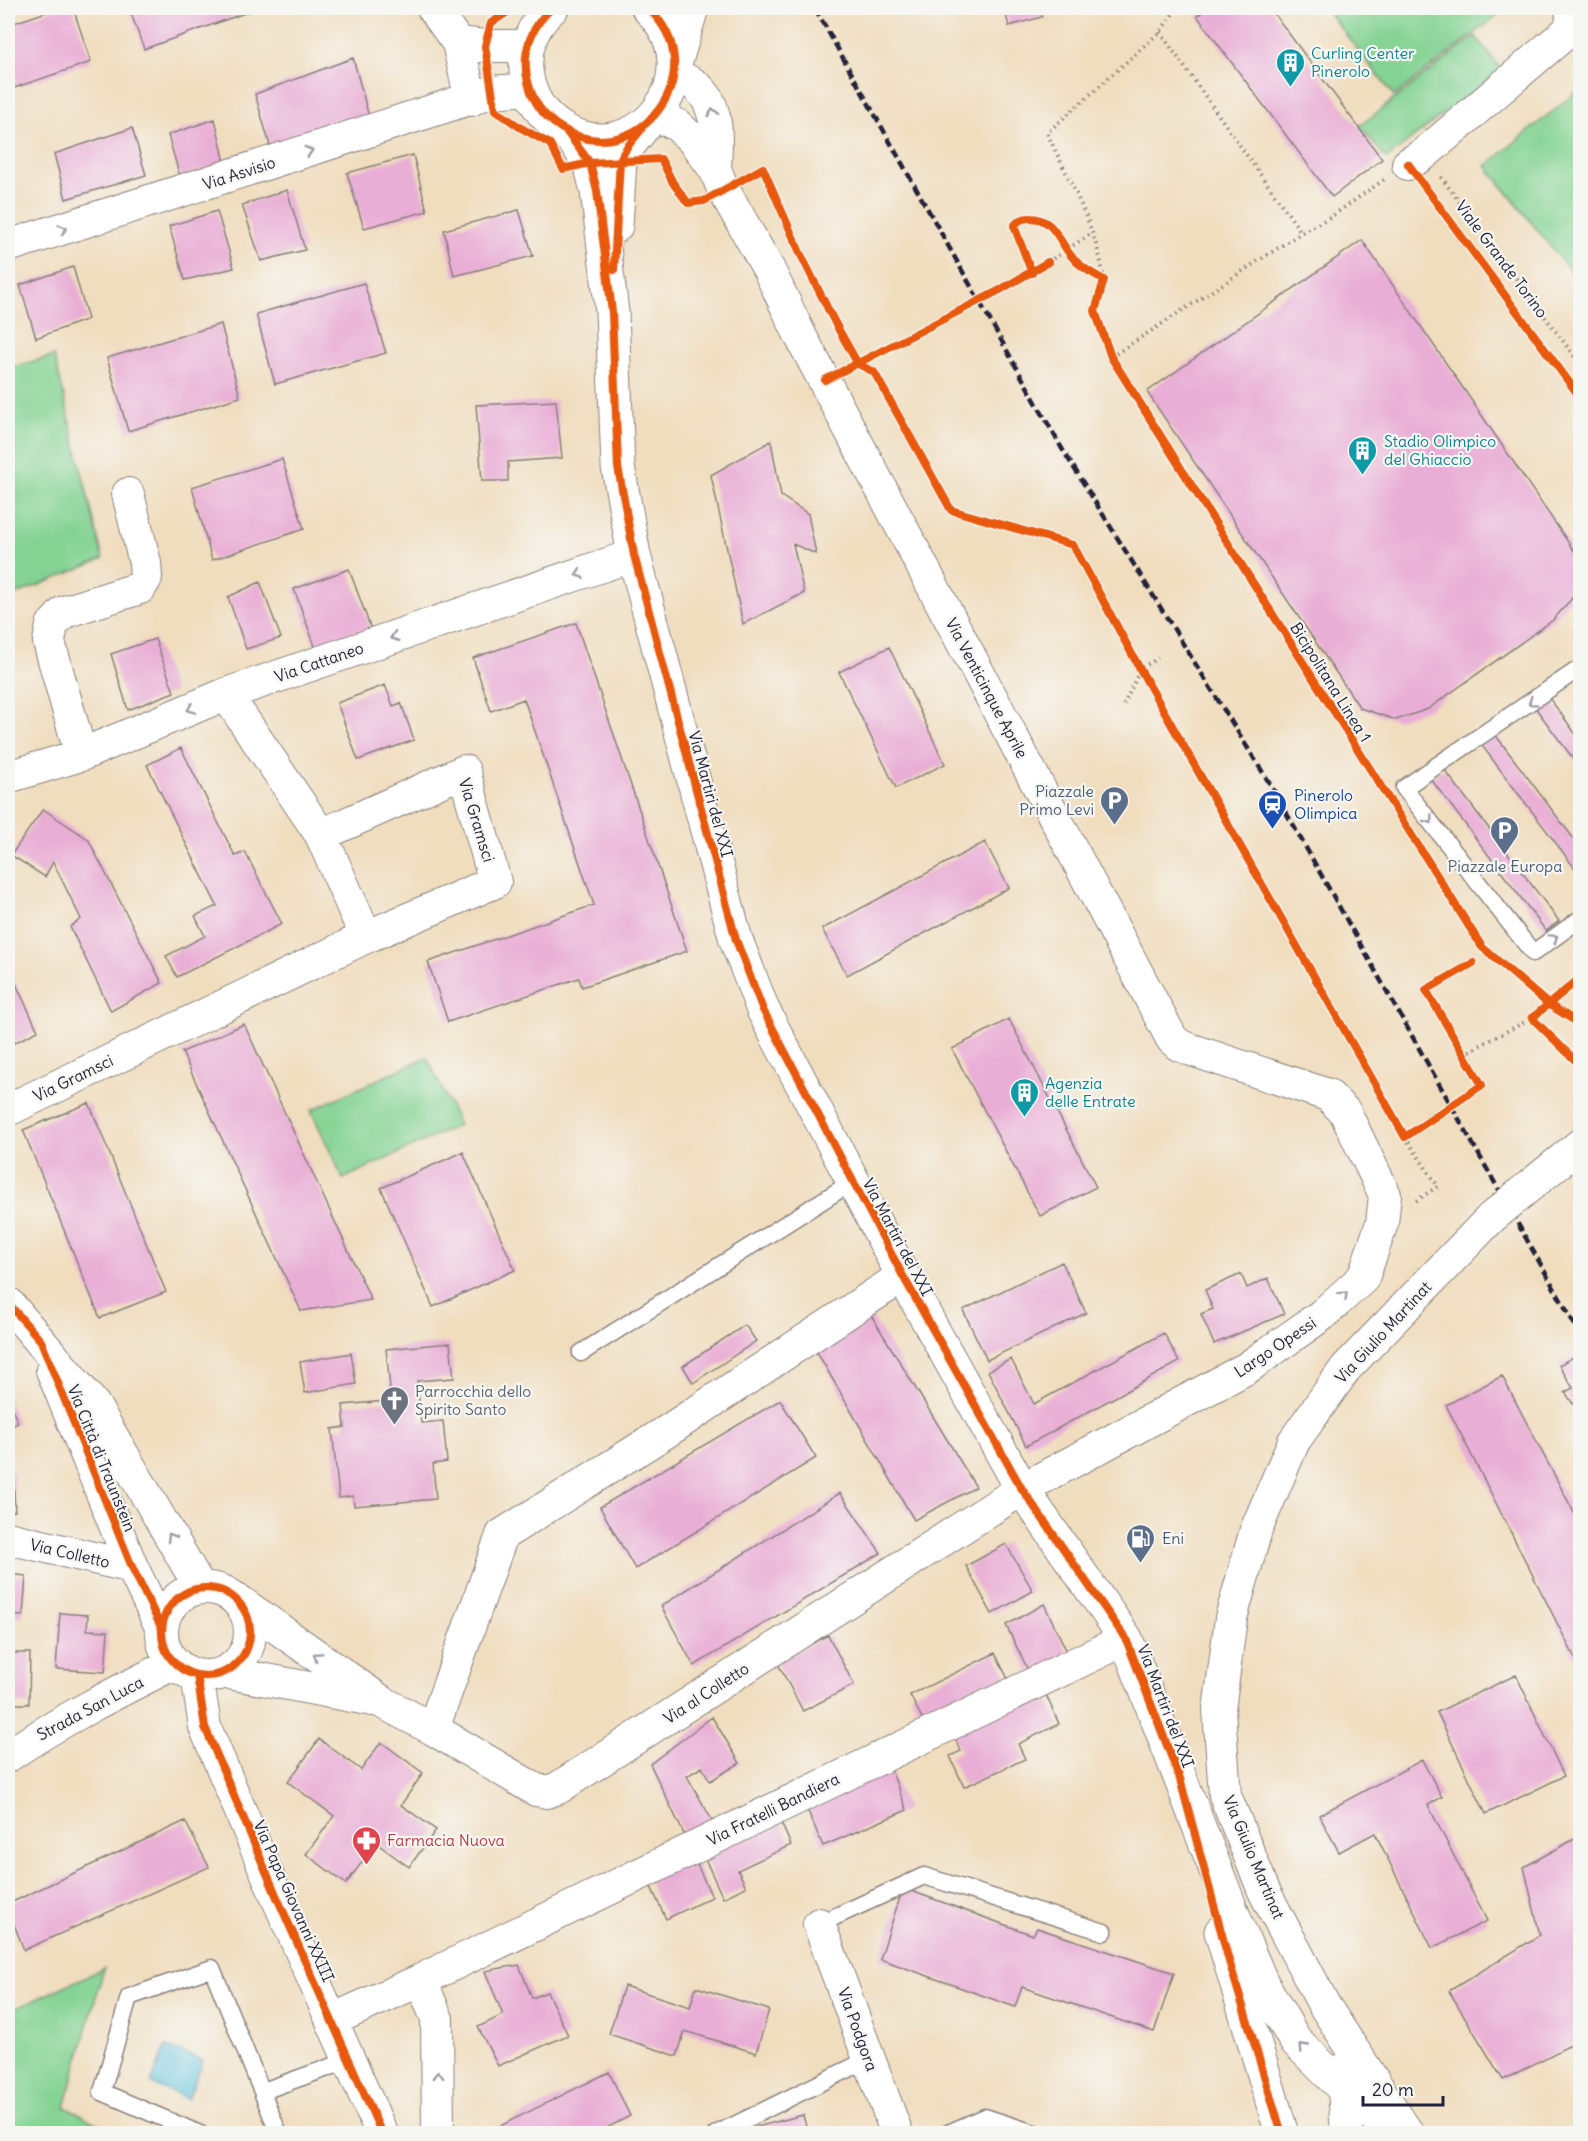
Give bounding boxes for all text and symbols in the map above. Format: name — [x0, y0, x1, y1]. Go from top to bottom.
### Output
place label: Curling Center Pinerolo — [1311, 43, 1415, 81]
building icon: Curling Center Pinerolo — [1274, 46, 1306, 88]
one-way arrow — [707, 107, 720, 117]
one-way arrow — [303, 146, 314, 158]
street label: Via Asvisio — [200, 152, 278, 194]
street label: Viale Grande Torino — [1451, 196, 1553, 322]
one-way arrow — [57, 224, 68, 236]
place label: Stadio Olimpico del Ghiaccio — [1384, 431, 1496, 469]
building icon: Stadio Olimpico del Ghiaccio — [1347, 434, 1379, 476]
one-way arrow — [574, 566, 585, 579]
street label: Via Venticinque Aprile — [942, 614, 1032, 762]
street label: Bicipolitana Linea 1 — [1286, 618, 1376, 746]
one-way arrow — [389, 629, 400, 642]
street label: Via Cattaneo — [272, 637, 366, 687]
one-way arrow — [1528, 695, 1539, 706]
one-way arrow — [186, 702, 197, 714]
street label: Via Martiri del XXI — [684, 728, 738, 860]
street label: Via Gramsci — [455, 776, 499, 864]
place label: Piazzale Primo Levi — [1019, 781, 1094, 819]
parking icon: Piazzale Primo Levi — [1099, 784, 1131, 826]
place label: Pinerolo Olimpica — [1294, 785, 1357, 823]
station icon: Pinerolo Olimpica — [1257, 788, 1289, 830]
one-way arrow — [1421, 813, 1432, 824]
parking icon: Piazzale Europa — [1489, 814, 1521, 856]
place label: Piazzale Europa — [1448, 856, 1562, 876]
one-way arrow — [1547, 934, 1558, 945]
street label: Via Gramsci — [30, 1050, 116, 1106]
place label: Agenzia delle Entrate — [1045, 1073, 1136, 1111]
building icon: Agenzia delle Entrate — [1008, 1076, 1040, 1118]
street label: Via Martiri del XXI — [859, 1175, 937, 1299]
street label: Via Giulio Martinat — [1331, 1276, 1436, 1387]
one-way arrow — [1338, 1291, 1348, 1302]
street label: Largo Opessi — [1230, 1312, 1320, 1382]
place label: Parrocchia dello Spirito Santo — [415, 1381, 531, 1419]
street label: Via Città di Traunstein — [63, 1382, 141, 1534]
church icon: Parrocchia dello Spirito Santo — [378, 1384, 410, 1426]
fuel station icon: Eni — [1125, 1522, 1157, 1564]
place label: Eni — [1162, 1528, 1184, 1548]
one-way arrow — [167, 1533, 178, 1543]
street label: Via Colletto — [28, 1534, 112, 1572]
street label: Via Martiri del XXI — [1133, 1642, 1199, 1770]
one-way arrow — [313, 1652, 324, 1663]
street label: Via al Colletto — [659, 1658, 753, 1728]
street label: Strada San Luca — [33, 1672, 147, 1744]
street label: Via Fratelli Bandiera — [704, 1768, 842, 1850]
street label: Via Giulio Martinat — [1219, 1792, 1289, 1922]
street label: Via Papa Giovanni XXIII — [249, 1817, 339, 1985]
pharmacy icon: Farmacia Nuova — [350, 1824, 382, 1866]
place label: Farmacia Nuova — [387, 1830, 505, 1850]
street label: Via Podgora — [834, 1984, 882, 2074]
one-way arrow — [1299, 2044, 1310, 2055]
scale bar — [1363, 2069, 1442, 2107]
one-way arrow — [432, 2071, 444, 2080]
text: 20 m — [1372, 2078, 1414, 2101]

